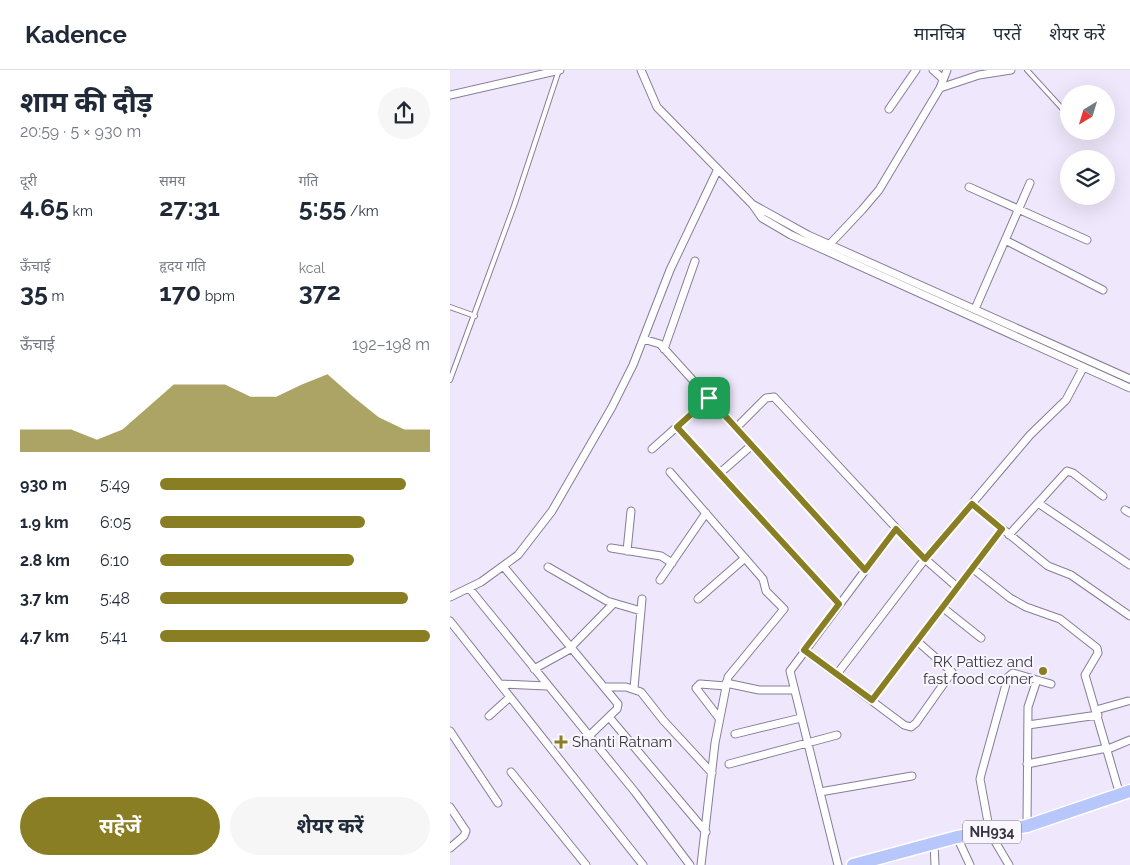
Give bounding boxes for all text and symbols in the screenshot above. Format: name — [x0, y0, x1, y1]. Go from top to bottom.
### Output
text: Kadence — [25, 20, 127, 49]
text: मानचित्र — [914, 23, 965, 44]
text: परतें — [993, 23, 1021, 44]
text: शेयर करें — [1049, 23, 1105, 44]
north arrow — [1060, 85, 1115, 140]
map controls — [1060, 85, 1115, 205]
text: शाम की दौड़ — [20, 86, 153, 119]
button: share — [378, 87, 430, 139]
text: 20:59 · 5 × 930 m — [20, 122, 141, 141]
button: layers — [1060, 150, 1115, 205]
text: दूरी — [20, 173, 37, 189]
text: समय — [159, 173, 185, 189]
text: गति — [299, 173, 318, 189]
text: 4.65 — [20, 192, 69, 222]
text: 27:31 — [159, 192, 220, 222]
text: 5:55 — [299, 192, 346, 222]
text: km — [69, 203, 93, 219]
text: /km — [346, 203, 379, 219]
text: ऊँचाई — [20, 258, 50, 274]
text: हृदय गति — [159, 258, 206, 274]
text: kcal — [299, 260, 325, 276]
text: 372 — [299, 276, 341, 306]
text: 35 — [20, 277, 48, 307]
text: 170 — [159, 277, 201, 307]
text: m — [48, 288, 64, 304]
text: bpm — [201, 288, 235, 304]
text: ऊँचाई — [20, 335, 55, 354]
text: 192–198 m — [352, 335, 430, 354]
pin — [688, 377, 730, 419]
icon: arrive — [695, 384, 723, 412]
text: 930 m — [20, 475, 67, 494]
text: 5:49 — [100, 475, 130, 494]
text: 1.9 km — [20, 513, 69, 532]
text: 6:05 — [100, 513, 131, 532]
text: 2.8 km — [20, 551, 70, 570]
text: 6:10 — [100, 551, 129, 570]
text: 3.7 km — [20, 589, 69, 608]
text: 5:48 — [100, 589, 130, 608]
text: 4.7 km — [20, 627, 69, 646]
text: 5:41 — [100, 627, 127, 646]
place label: RK Pattiez and fast food corner — [923, 653, 1034, 688]
marker: RK Pattiez and fast food corner — [1037, 665, 1049, 677]
place label: Shanti Ratnam — [572, 733, 672, 751]
marker: Shanti Ratnam — [554, 735, 568, 749]
button: सहेजें — [20, 797, 220, 855]
button: शेयर करें — [230, 797, 430, 855]
road number: NH934 — [963, 820, 1021, 844]

